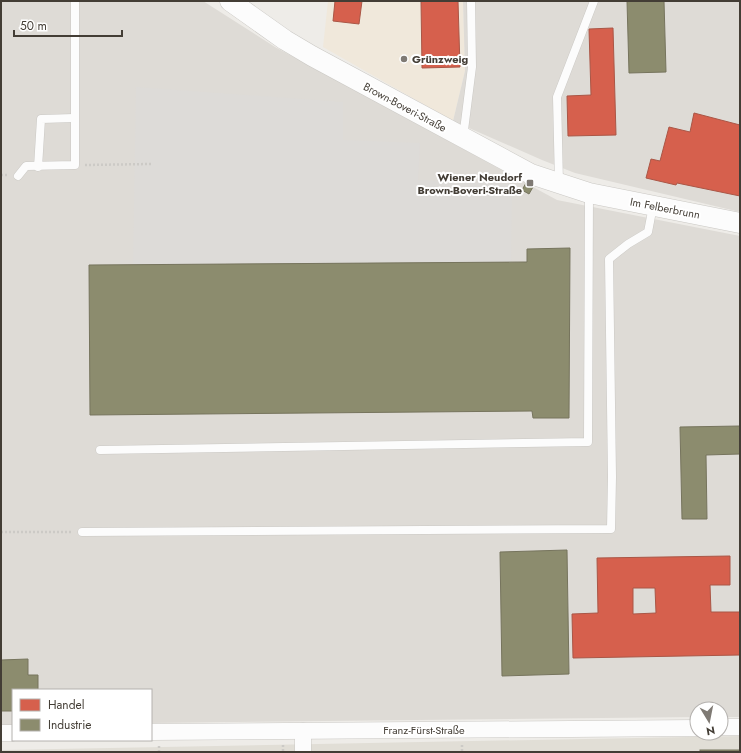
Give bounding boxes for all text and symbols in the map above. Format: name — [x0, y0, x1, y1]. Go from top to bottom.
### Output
scale bar — [14, 12, 122, 38]
text: 50 m — [20, 17, 47, 35]
place label: Grünzweig — [412, 51, 469, 67]
marker: Grünzweig — [399, 54, 409, 64]
street label: Brown-Boveri-Straße — [361, 78, 450, 136]
place label: Wiener Neudorf Brown-Boveri-Straße — [418, 169, 523, 198]
marker: Wiener Neudorf Brown-Boveri-Straße — [525, 178, 535, 188]
street label: Im Felberbrunn — [629, 193, 701, 223]
legend — [12, 689, 152, 741]
text: Handel — [48, 696, 84, 714]
north arrow — [689, 701, 729, 741]
text: Industrie — [48, 716, 92, 734]
street label: Franz-Fürst-Straße — [383, 722, 465, 738]
text: N — [705, 722, 716, 739]

